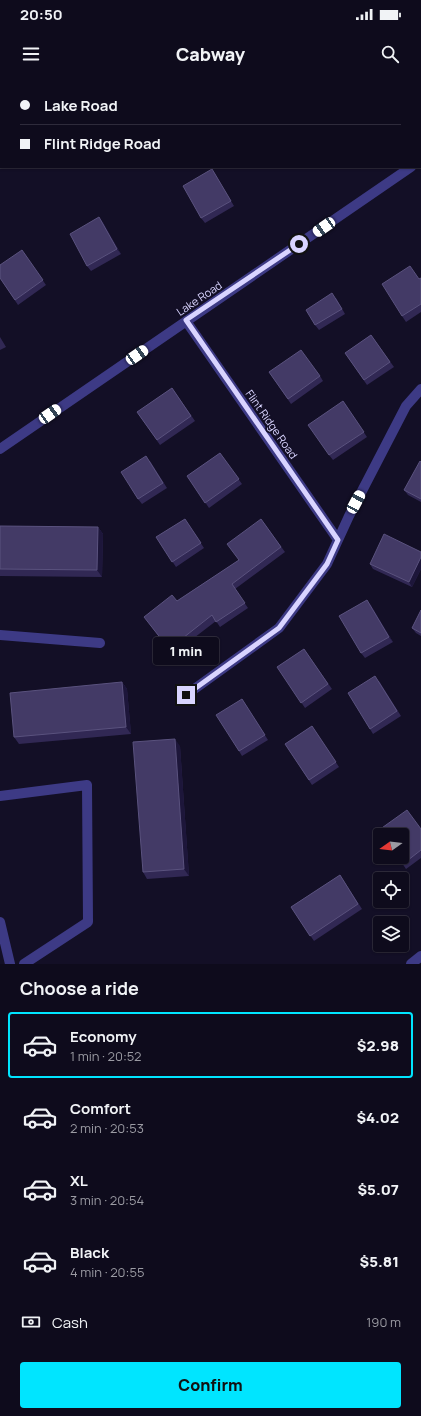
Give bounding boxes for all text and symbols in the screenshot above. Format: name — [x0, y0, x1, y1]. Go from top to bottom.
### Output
text: 20:50 — [20, 4, 63, 25]
text: Cabway — [176, 42, 245, 66]
icon: menu — [20, 43, 42, 65]
icon: search — [379, 43, 401, 65]
text: Lake Road — [44, 95, 118, 116]
text: Flint Ridge Road — [44, 133, 161, 154]
car — [311, 215, 337, 239]
route start — [290, 235, 308, 253]
street label: Lake Road — [173, 277, 225, 319]
car — [124, 343, 150, 367]
street label: Flint Ridge Road — [243, 386, 301, 462]
car — [37, 402, 63, 426]
car — [345, 489, 367, 515]
callout: 1 min — [153, 637, 219, 665]
text: 1 min — [170, 642, 202, 660]
route end — [177, 686, 195, 704]
north arrow — [373, 828, 409, 864]
map controls — [373, 828, 409, 952]
button: locate — [373, 872, 409, 908]
button: layers — [373, 916, 409, 952]
text: Choose a ride — [20, 976, 139, 1000]
text: Economy — [70, 1026, 137, 1047]
icon: car — [22, 1027, 58, 1063]
text: $2.98 — [357, 1035, 399, 1056]
text: 1 min · 20:52 — [70, 1047, 141, 1065]
text: Comfort — [70, 1098, 131, 1119]
icon: car — [22, 1099, 58, 1135]
text: $4.02 — [356, 1107, 399, 1128]
text: 2 min · 20:53 — [70, 1119, 144, 1137]
text: XL — [70, 1170, 88, 1191]
icon: car — [22, 1171, 58, 1207]
text: $5.07 — [357, 1179, 399, 1200]
text: 3 min · 20:54 — [70, 1191, 144, 1209]
text: Black — [70, 1242, 109, 1263]
icon: car — [22, 1243, 58, 1279]
text: $5.81 — [360, 1251, 399, 1272]
text: 4 min · 20:55 — [70, 1263, 144, 1281]
icon: cash — [20, 1311, 42, 1333]
text: Cash — [52, 1312, 88, 1333]
text: 190 m — [366, 1313, 401, 1331]
button: Confirm — [20, 1362, 401, 1408]

